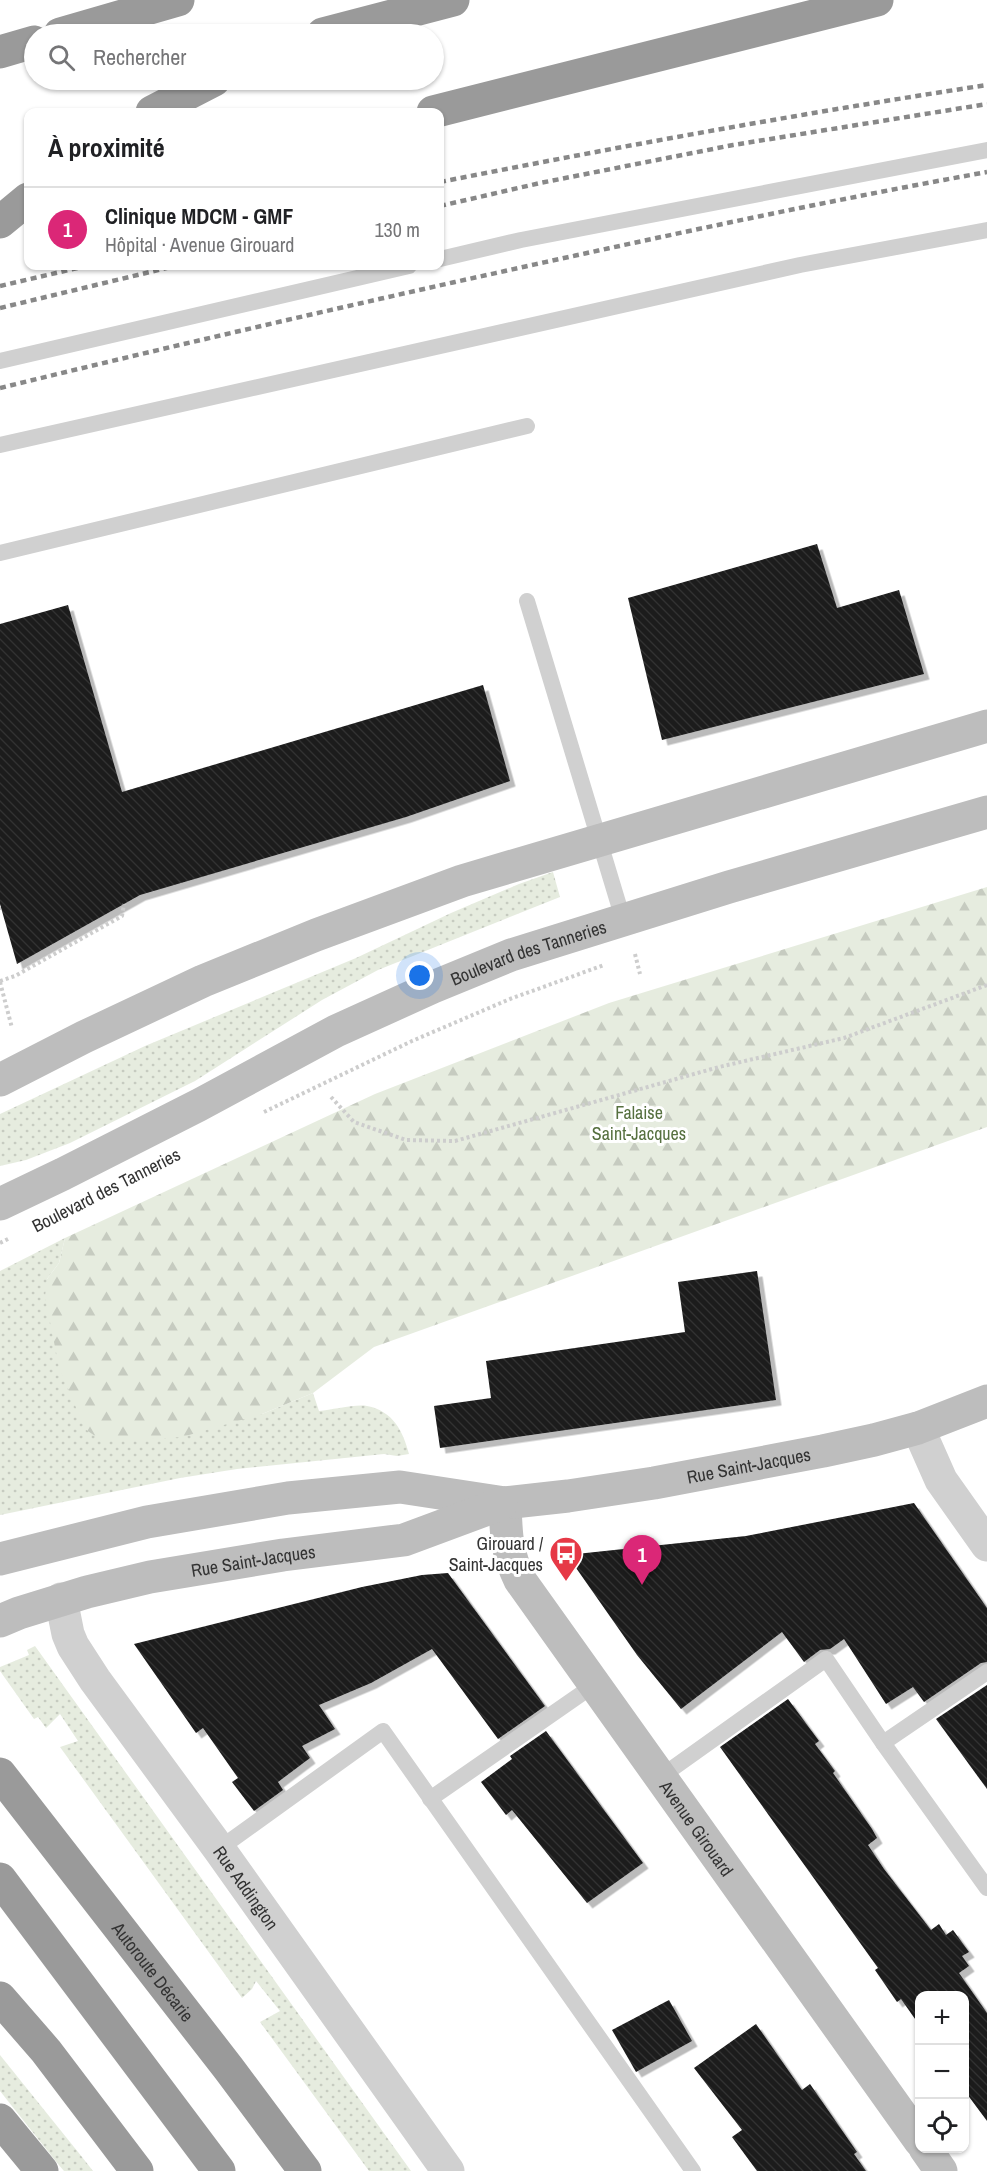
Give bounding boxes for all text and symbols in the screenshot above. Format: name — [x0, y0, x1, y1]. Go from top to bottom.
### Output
search box — [24, 24, 444, 90]
icon: search — [45, 41, 78, 74]
text: Rechercher — [93, 42, 186, 72]
text: À proximité — [48, 130, 165, 165]
text: Clinique MDCM - GMF — [105, 201, 293, 231]
text: 1 — [63, 216, 72, 243]
text: 130 m — [374, 216, 420, 243]
text: Hôpital · Avenue Girouard — [105, 231, 294, 258]
street label: Boulevard des Tanneries — [447, 914, 609, 991]
your location — [405, 961, 434, 990]
park label: Falaise Saint-Jacques — [592, 1100, 686, 1146]
street label: Boulevard des Tanneries — [28, 1142, 184, 1238]
street label: Rue Saint-Jacques — [685, 1441, 813, 1489]
place label: Girouard / Saint-Jacques — [449, 1531, 544, 1577]
bus stop icon: Girouard / Saint-Jacques — [548, 1535, 584, 1582]
pin: 1 — [622, 1536, 662, 1585]
street label: Rue Saint-Jacques — [189, 1539, 317, 1583]
street label: Avenue Girouard — [654, 1774, 740, 1881]
street label: Rue Addington — [208, 1840, 285, 1935]
street label: Autoroute Décarie — [106, 1916, 200, 2027]
map controls — [915, 1991, 969, 2153]
button: + — [915, 1991, 969, 2045]
button: − — [915, 2045, 969, 2099]
button: locate — [915, 2099, 969, 2153]

